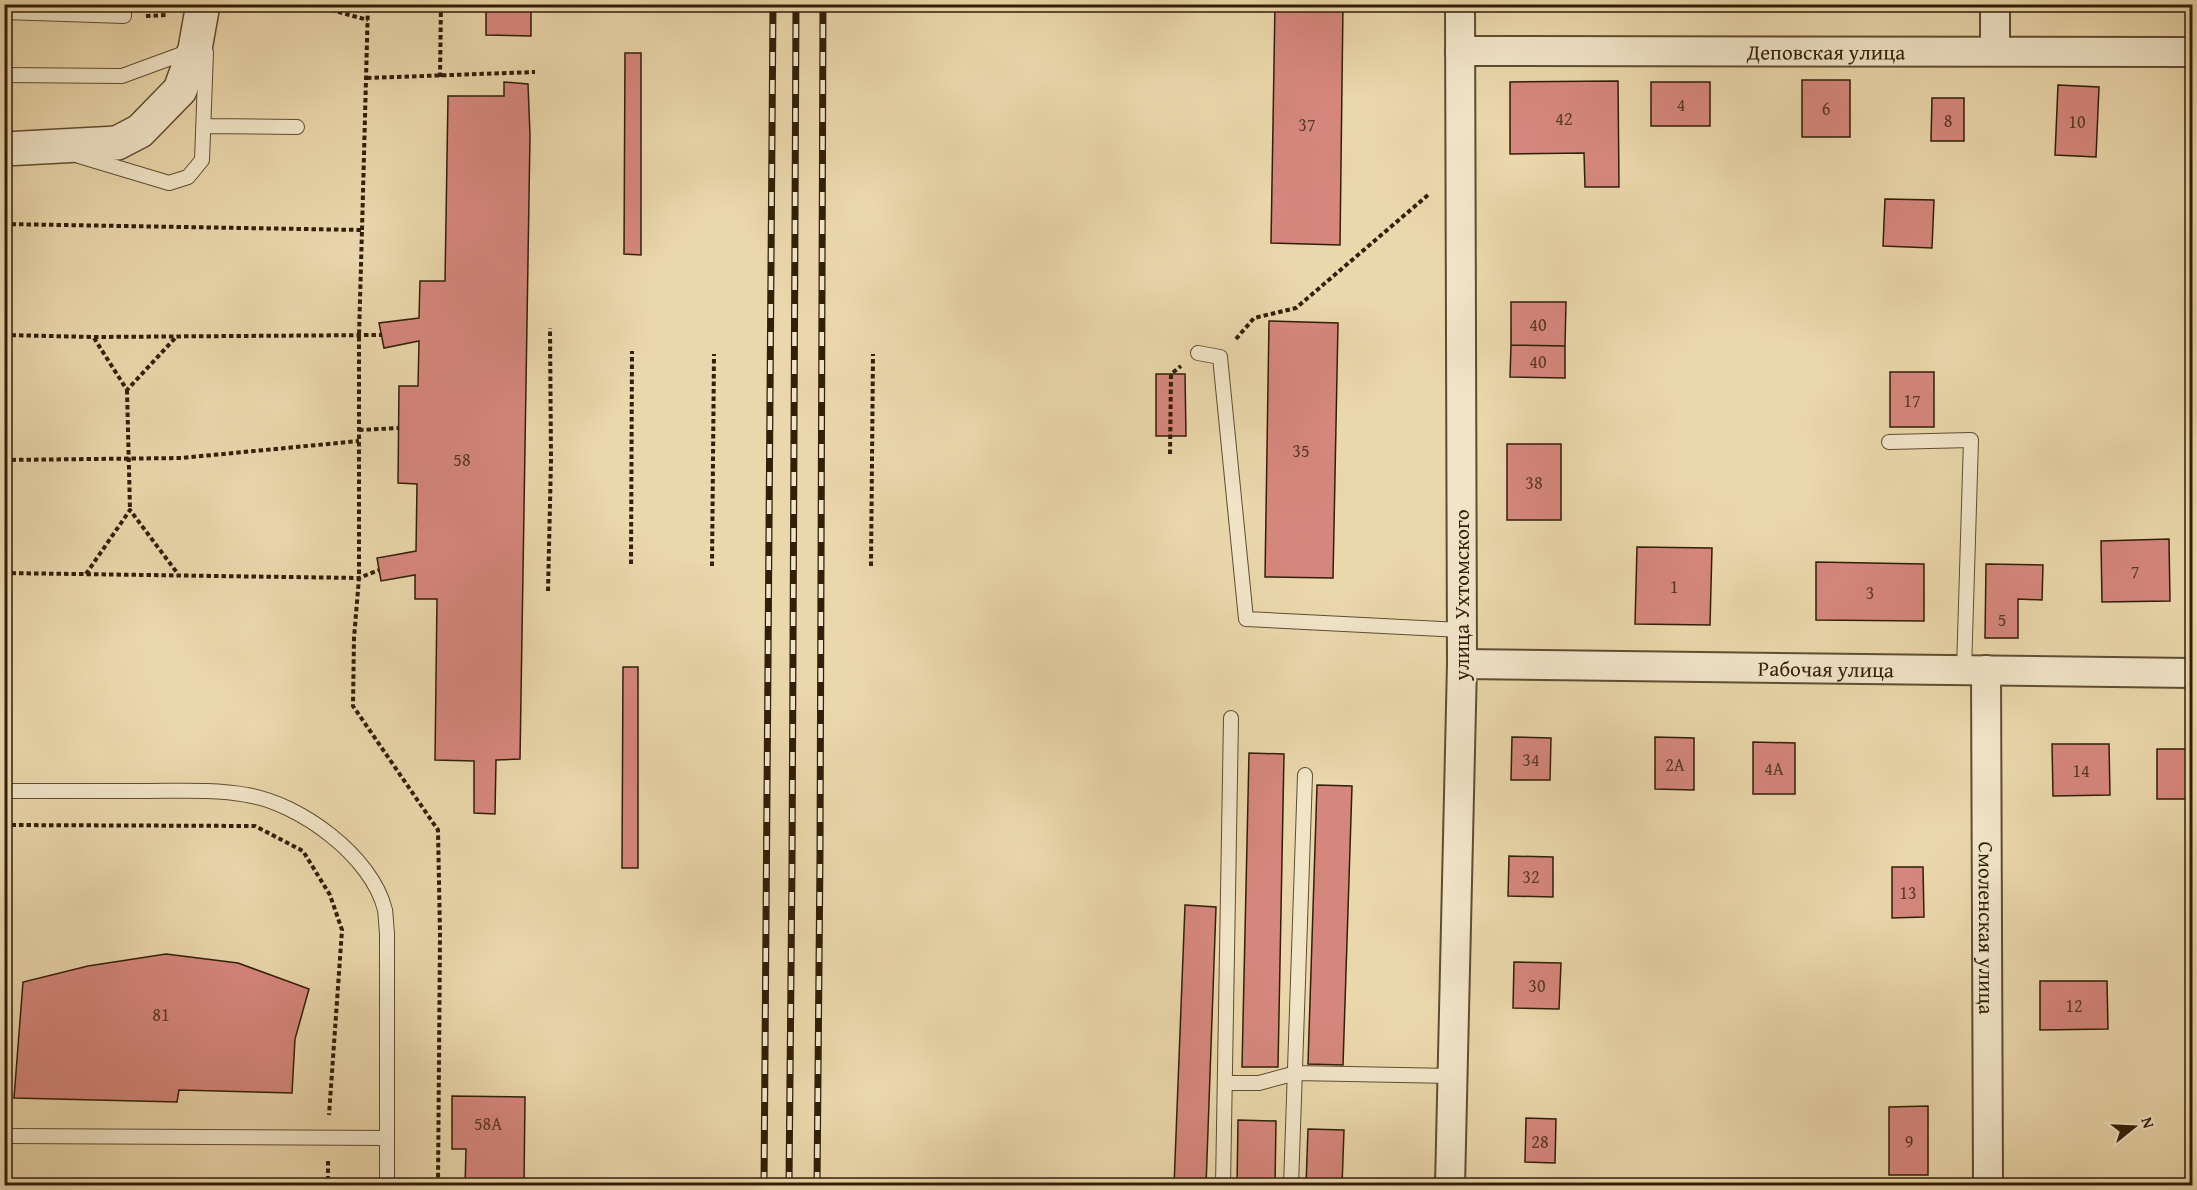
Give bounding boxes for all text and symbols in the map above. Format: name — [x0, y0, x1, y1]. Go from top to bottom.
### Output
street label: Деповская улица — [1746, 36, 1905, 67]
house number: 4 — [1677, 91, 1685, 118]
house number: 6 — [1822, 95, 1830, 122]
house number: 42 — [1555, 105, 1573, 132]
house number: 8 — [1944, 107, 1952, 134]
house number: 10 — [2068, 108, 2086, 135]
house number: 37 — [1298, 111, 1316, 138]
house number: 40 — [1529, 311, 1547, 338]
house number: 40 — [1529, 348, 1547, 375]
house number: 17 — [1903, 387, 1921, 414]
house number: 35 — [1292, 437, 1310, 464]
house number: 58 — [453, 446, 471, 473]
house number: 38 — [1525, 469, 1543, 496]
street label: улица Ухтомского — [1446, 509, 1477, 682]
house number: 7 — [2131, 558, 2139, 585]
house number: 1 — [1670, 573, 1678, 600]
house number: 3 — [1866, 579, 1874, 606]
house number: 5 — [1998, 606, 2006, 633]
street label: Рабочая улица — [1758, 652, 1894, 685]
house number: 34 — [1522, 746, 1540, 773]
house number: 2А — [1665, 751, 1685, 778]
house number: 4А — [1764, 755, 1784, 782]
house number: 14 — [2072, 757, 2090, 784]
street label: Смоленская улица — [1971, 841, 2003, 1015]
house number: 32 — [1522, 863, 1540, 890]
house number: 13 — [1899, 879, 1917, 906]
house number: 30 — [1528, 972, 1546, 999]
house number: 12 — [2065, 992, 2083, 1019]
house number: 81 — [152, 1001, 170, 1028]
north arrow — [2104, 1097, 2164, 1157]
house number: 58А — [474, 1110, 502, 1137]
text: N — [2135, 1114, 2161, 1131]
house number: 28 — [1531, 1128, 1549, 1155]
house number: 9 — [1905, 1128, 1913, 1155]

